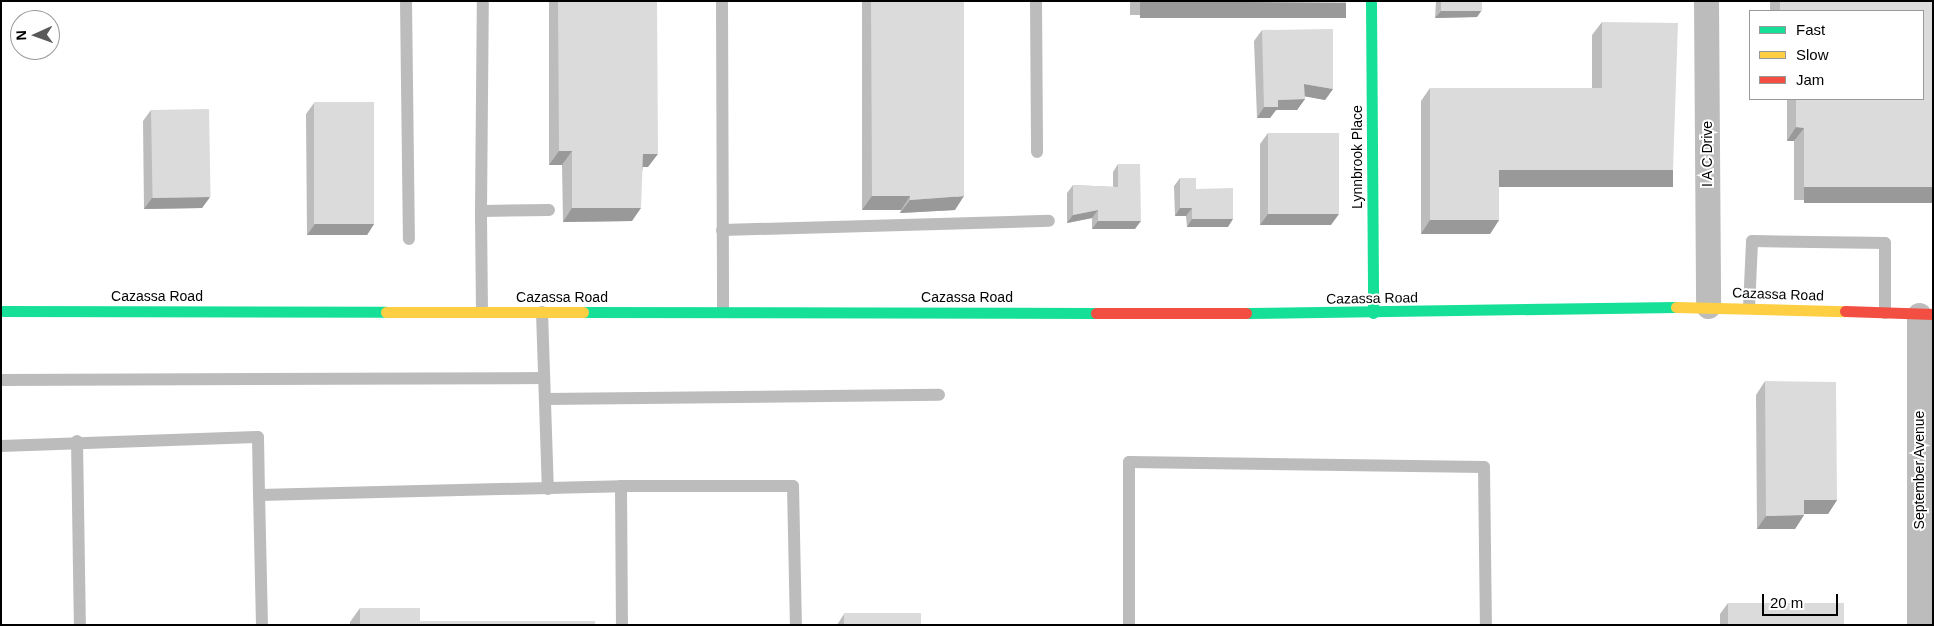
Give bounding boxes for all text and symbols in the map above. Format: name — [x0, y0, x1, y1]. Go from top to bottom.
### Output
north arrow — [10, 10, 60, 60]
legend — [1749, 10, 1924, 100]
text: Fast — [1796, 21, 1825, 38]
text: N — [13, 30, 29, 41]
text: Slow — [1796, 46, 1829, 63]
text: Jam — [1796, 71, 1824, 88]
street label: Lynnbrook Place — [1349, 105, 1365, 209]
street label: I A C Drive — [1699, 120, 1715, 188]
street label: Cazassa Road — [1732, 284, 1824, 304]
street label: Cazassa Road — [111, 288, 203, 304]
street label: Cazassa Road — [516, 289, 608, 305]
street label: Cazassa Road — [921, 289, 1013, 305]
street label: Cazassa Road — [1326, 289, 1418, 307]
street label: September Avenue — [1911, 410, 1927, 530]
scale bar — [1764, 584, 1840, 616]
text: 20 m — [1770, 594, 1803, 611]

